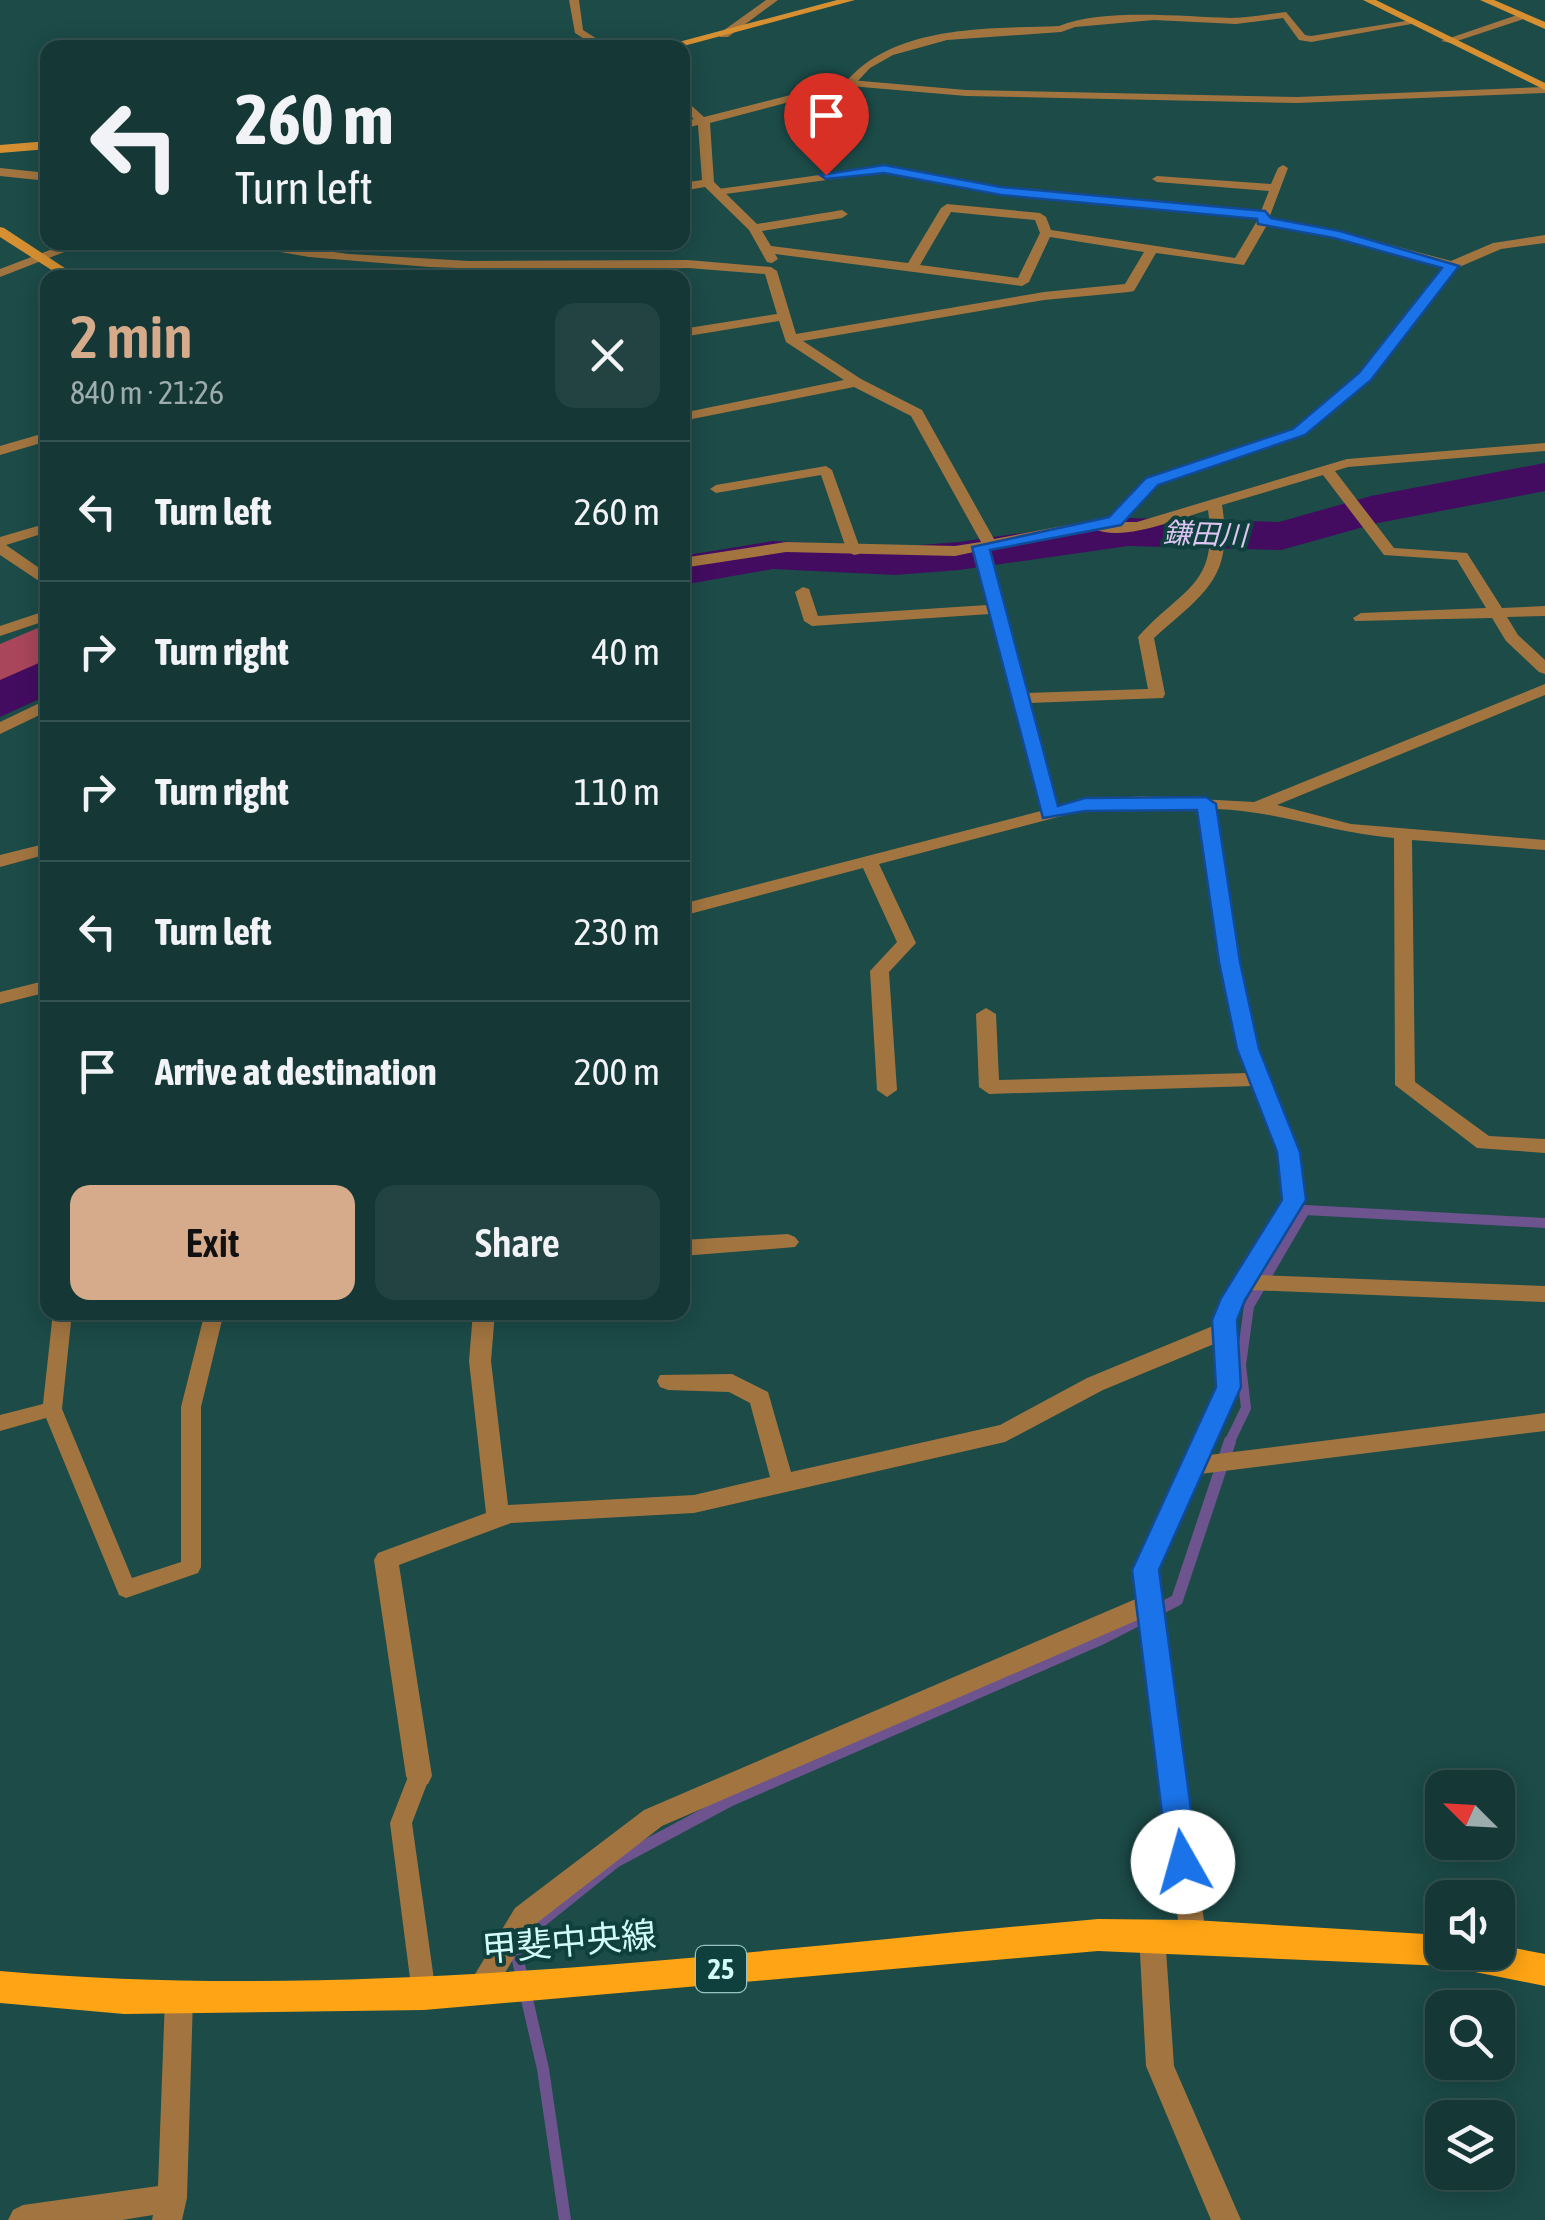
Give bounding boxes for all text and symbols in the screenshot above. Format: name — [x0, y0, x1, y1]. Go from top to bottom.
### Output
pin — [784, 73, 869, 176]
text: 260 m — [235, 79, 394, 159]
icon: left — [70, 80, 200, 210]
icon: arrive — [799, 88, 854, 143]
text: Turn left — [235, 162, 373, 214]
text: 2 min — [70, 302, 193, 371]
button: close — [555, 303, 660, 408]
text: 840 m · 21:26 — [70, 374, 224, 411]
icon: left — [70, 484, 125, 539]
text: Turn left — [155, 490, 271, 533]
text: 260 m — [574, 490, 660, 533]
water label: 鎌田川 — [1162, 517, 1251, 552]
icon: right — [70, 624, 125, 679]
text: Turn right — [155, 630, 289, 673]
text: 40 m — [592, 630, 660, 673]
icon: right — [70, 764, 125, 819]
text: Turn right — [155, 770, 289, 813]
text: 110 m — [574, 770, 660, 813]
icon: left — [70, 904, 125, 959]
text: Turn left — [155, 910, 271, 953]
text: 230 m — [574, 910, 660, 953]
icon: arrive — [70, 1044, 125, 1099]
text: Arrive at destination — [155, 1050, 437, 1093]
text: 200 m — [574, 1050, 660, 1093]
button: Exit — [70, 1185, 355, 1300]
button: Share — [375, 1185, 660, 1300]
north arrow — [1425, 1770, 1515, 1860]
map controls — [1425, 1770, 1515, 2190]
position arrow — [1131, 1810, 1235, 1914]
button: sound — [1425, 1880, 1515, 1970]
street label: 甲斐中央線 — [480, 1913, 658, 1969]
road number: 25 — [696, 1946, 746, 1992]
button: search — [1425, 1990, 1515, 2080]
button: layers — [1425, 2100, 1515, 2190]

